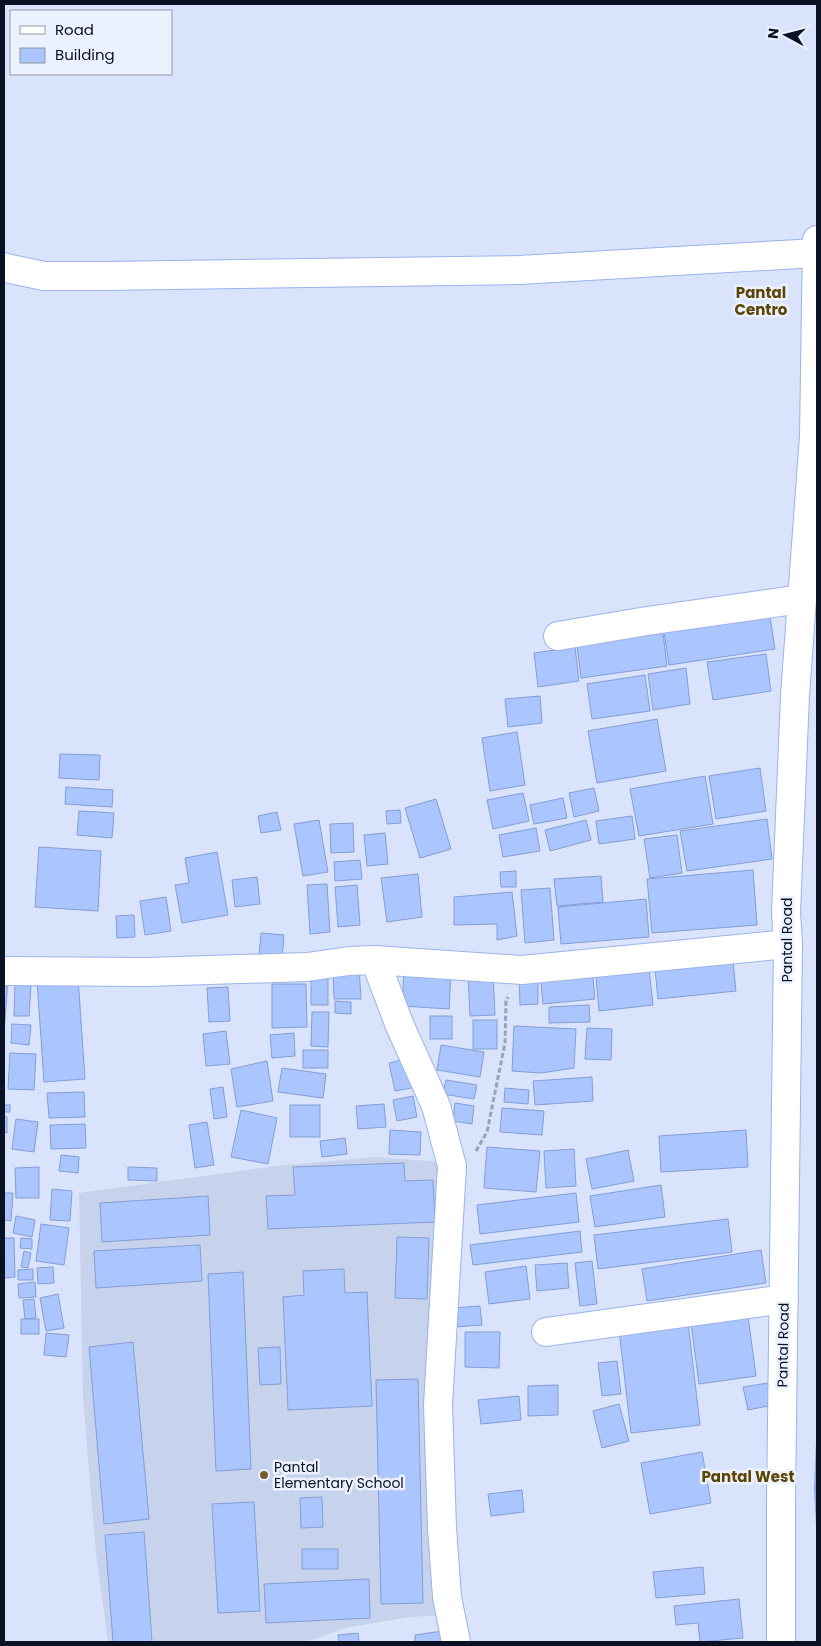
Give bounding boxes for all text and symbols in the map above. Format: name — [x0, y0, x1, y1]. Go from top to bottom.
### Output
legend — [10, 10, 172, 75]
north arrow — [761, 10, 811, 60]
text: Road — [55, 19, 94, 40]
text: N — [763, 27, 784, 40]
text: Building — [55, 44, 115, 65]
district label: Pantal Centro — [735, 282, 788, 320]
street label: Pantal Road — [777, 898, 797, 982]
street label: Pantal Road — [772, 1302, 794, 1388]
place label: Pantal Elementary School — [274, 1457, 404, 1493]
district label: Pantal West — [701, 1466, 795, 1487]
marker: Pantal Elementary School — [258, 1469, 270, 1481]

